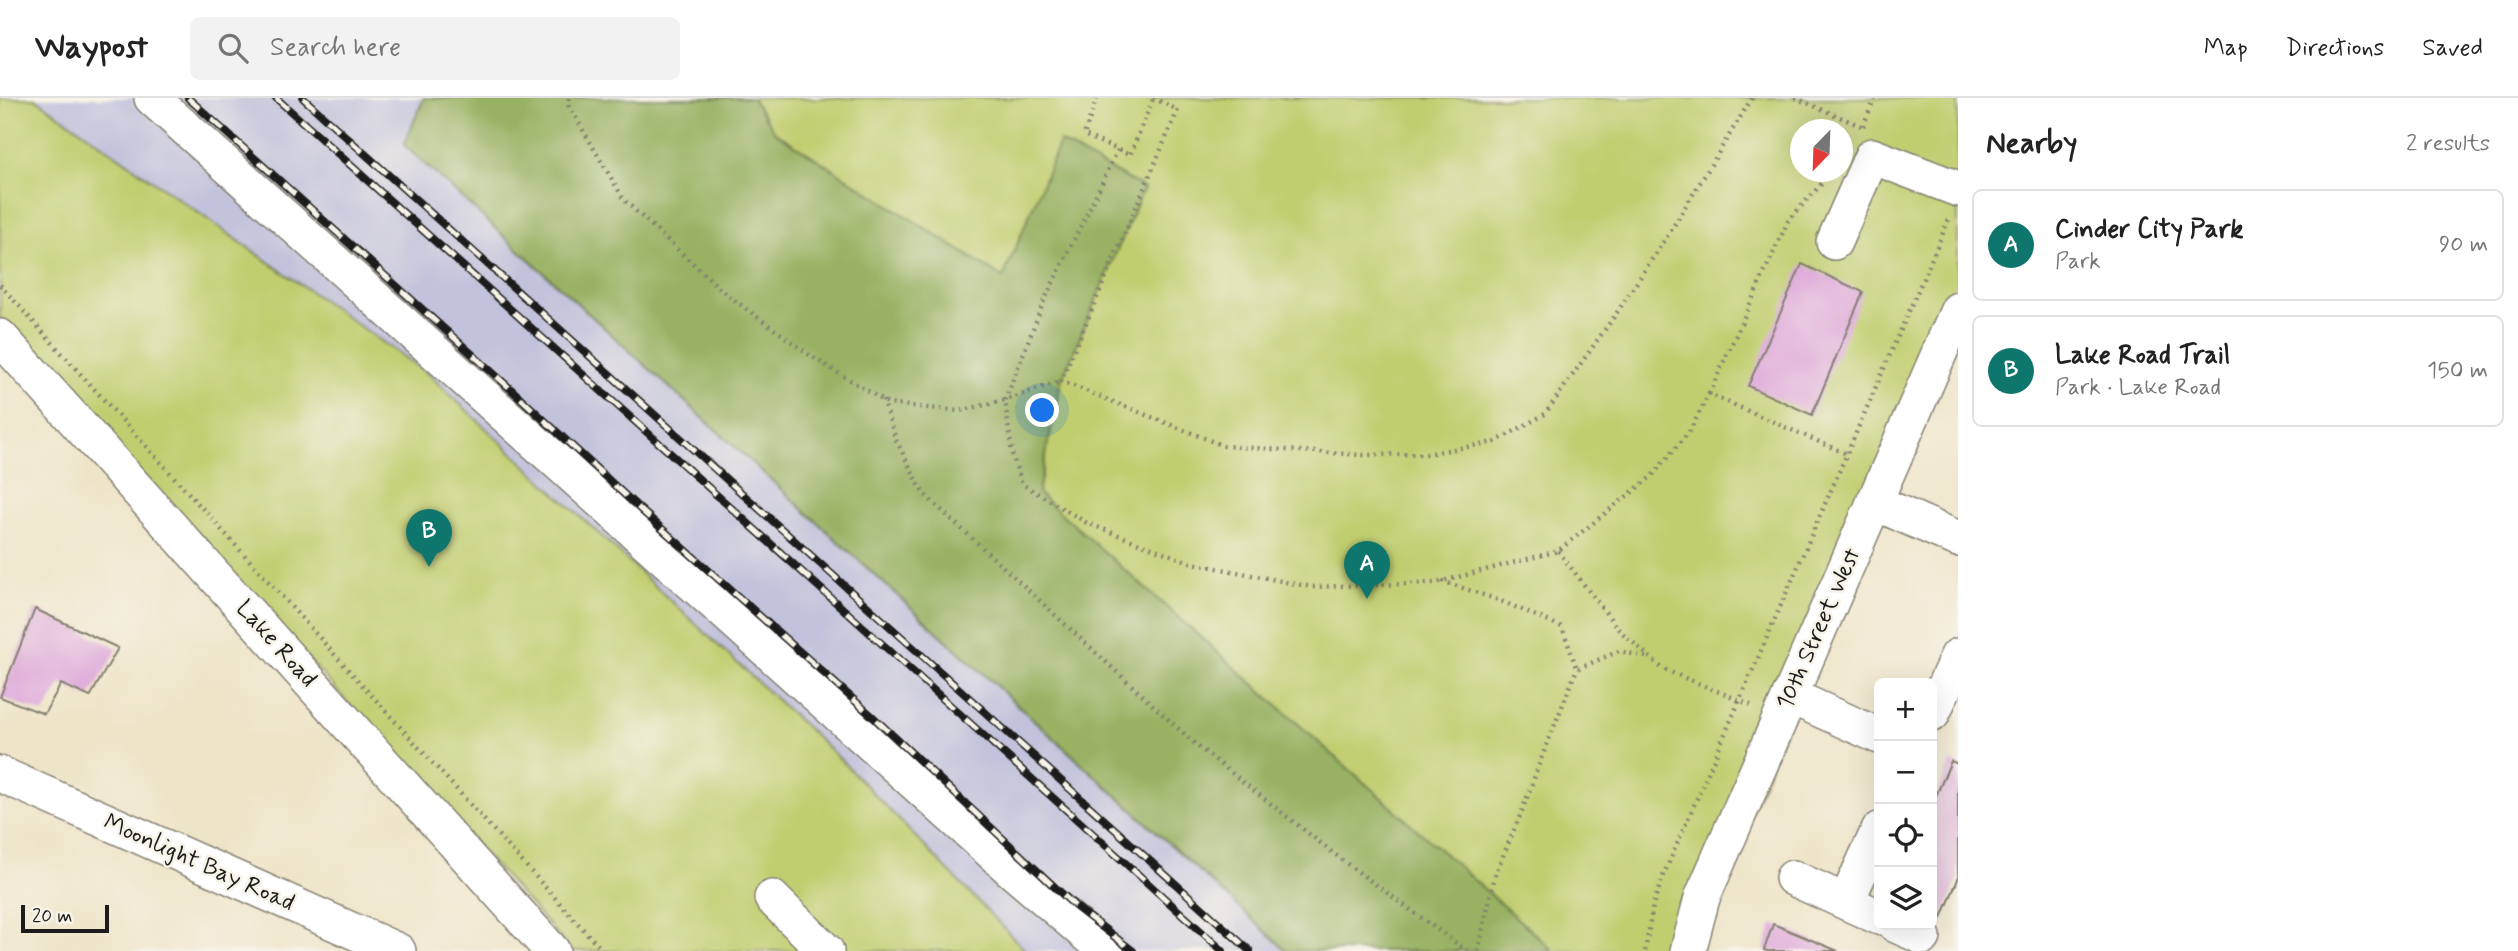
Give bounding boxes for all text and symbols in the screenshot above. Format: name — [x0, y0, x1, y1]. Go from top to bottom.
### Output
search box — [190, 17, 680, 80]
text: Waypost — [35, 26, 148, 70]
icon: search — [214, 29, 252, 67]
text: Search here — [270, 31, 401, 65]
text: Map — [2204, 33, 2248, 64]
text: Directions — [2286, 33, 2384, 64]
text: Saved — [2422, 33, 2483, 64]
north arrow — [1790, 119, 1853, 182]
text: Nearby — [1986, 124, 2077, 163]
text: 2 results — [2406, 129, 2490, 159]
text: Cinder City Park — [2055, 213, 2243, 247]
text: A — [2003, 230, 2019, 260]
text: 90 m — [2439, 230, 2488, 260]
text: Park — [2055, 247, 2101, 277]
text: Lake Road Trail — [2055, 339, 2230, 373]
text: B — [2004, 356, 2018, 386]
text: 150 m — [2427, 356, 2488, 386]
text: Park · Lake Road — [2055, 373, 2221, 403]
your location — [1025, 393, 1059, 427]
pin: B — [406, 509, 452, 567]
pin: A — [1344, 541, 1390, 599]
street label: 10th Street West — [1770, 543, 1869, 714]
street label: Lake Road — [229, 594, 323, 694]
map controls — [1874, 678, 1937, 930]
button: + — [1874, 678, 1937, 741]
button: − — [1874, 741, 1937, 804]
button: locate — [1874, 804, 1937, 867]
street label: Moonlight Bay Road — [99, 807, 299, 919]
button: layers — [1874, 867, 1937, 930]
scale bar — [21, 902, 108, 934]
text: 20 m — [32, 904, 72, 929]

